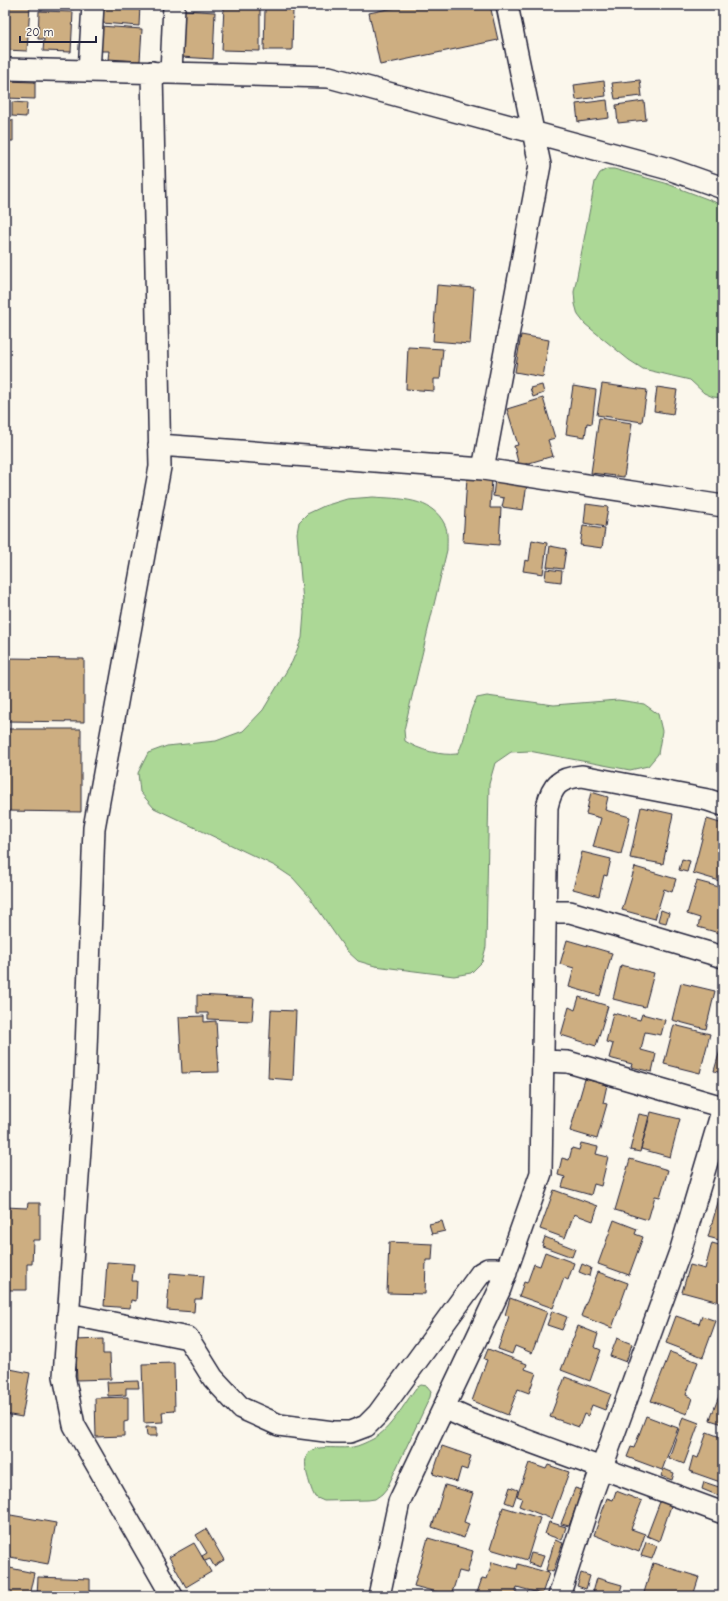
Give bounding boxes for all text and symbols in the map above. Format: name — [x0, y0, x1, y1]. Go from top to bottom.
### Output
scale bar — [20, 18, 96, 44]
text: 20 m — [26, 25, 54, 39]

